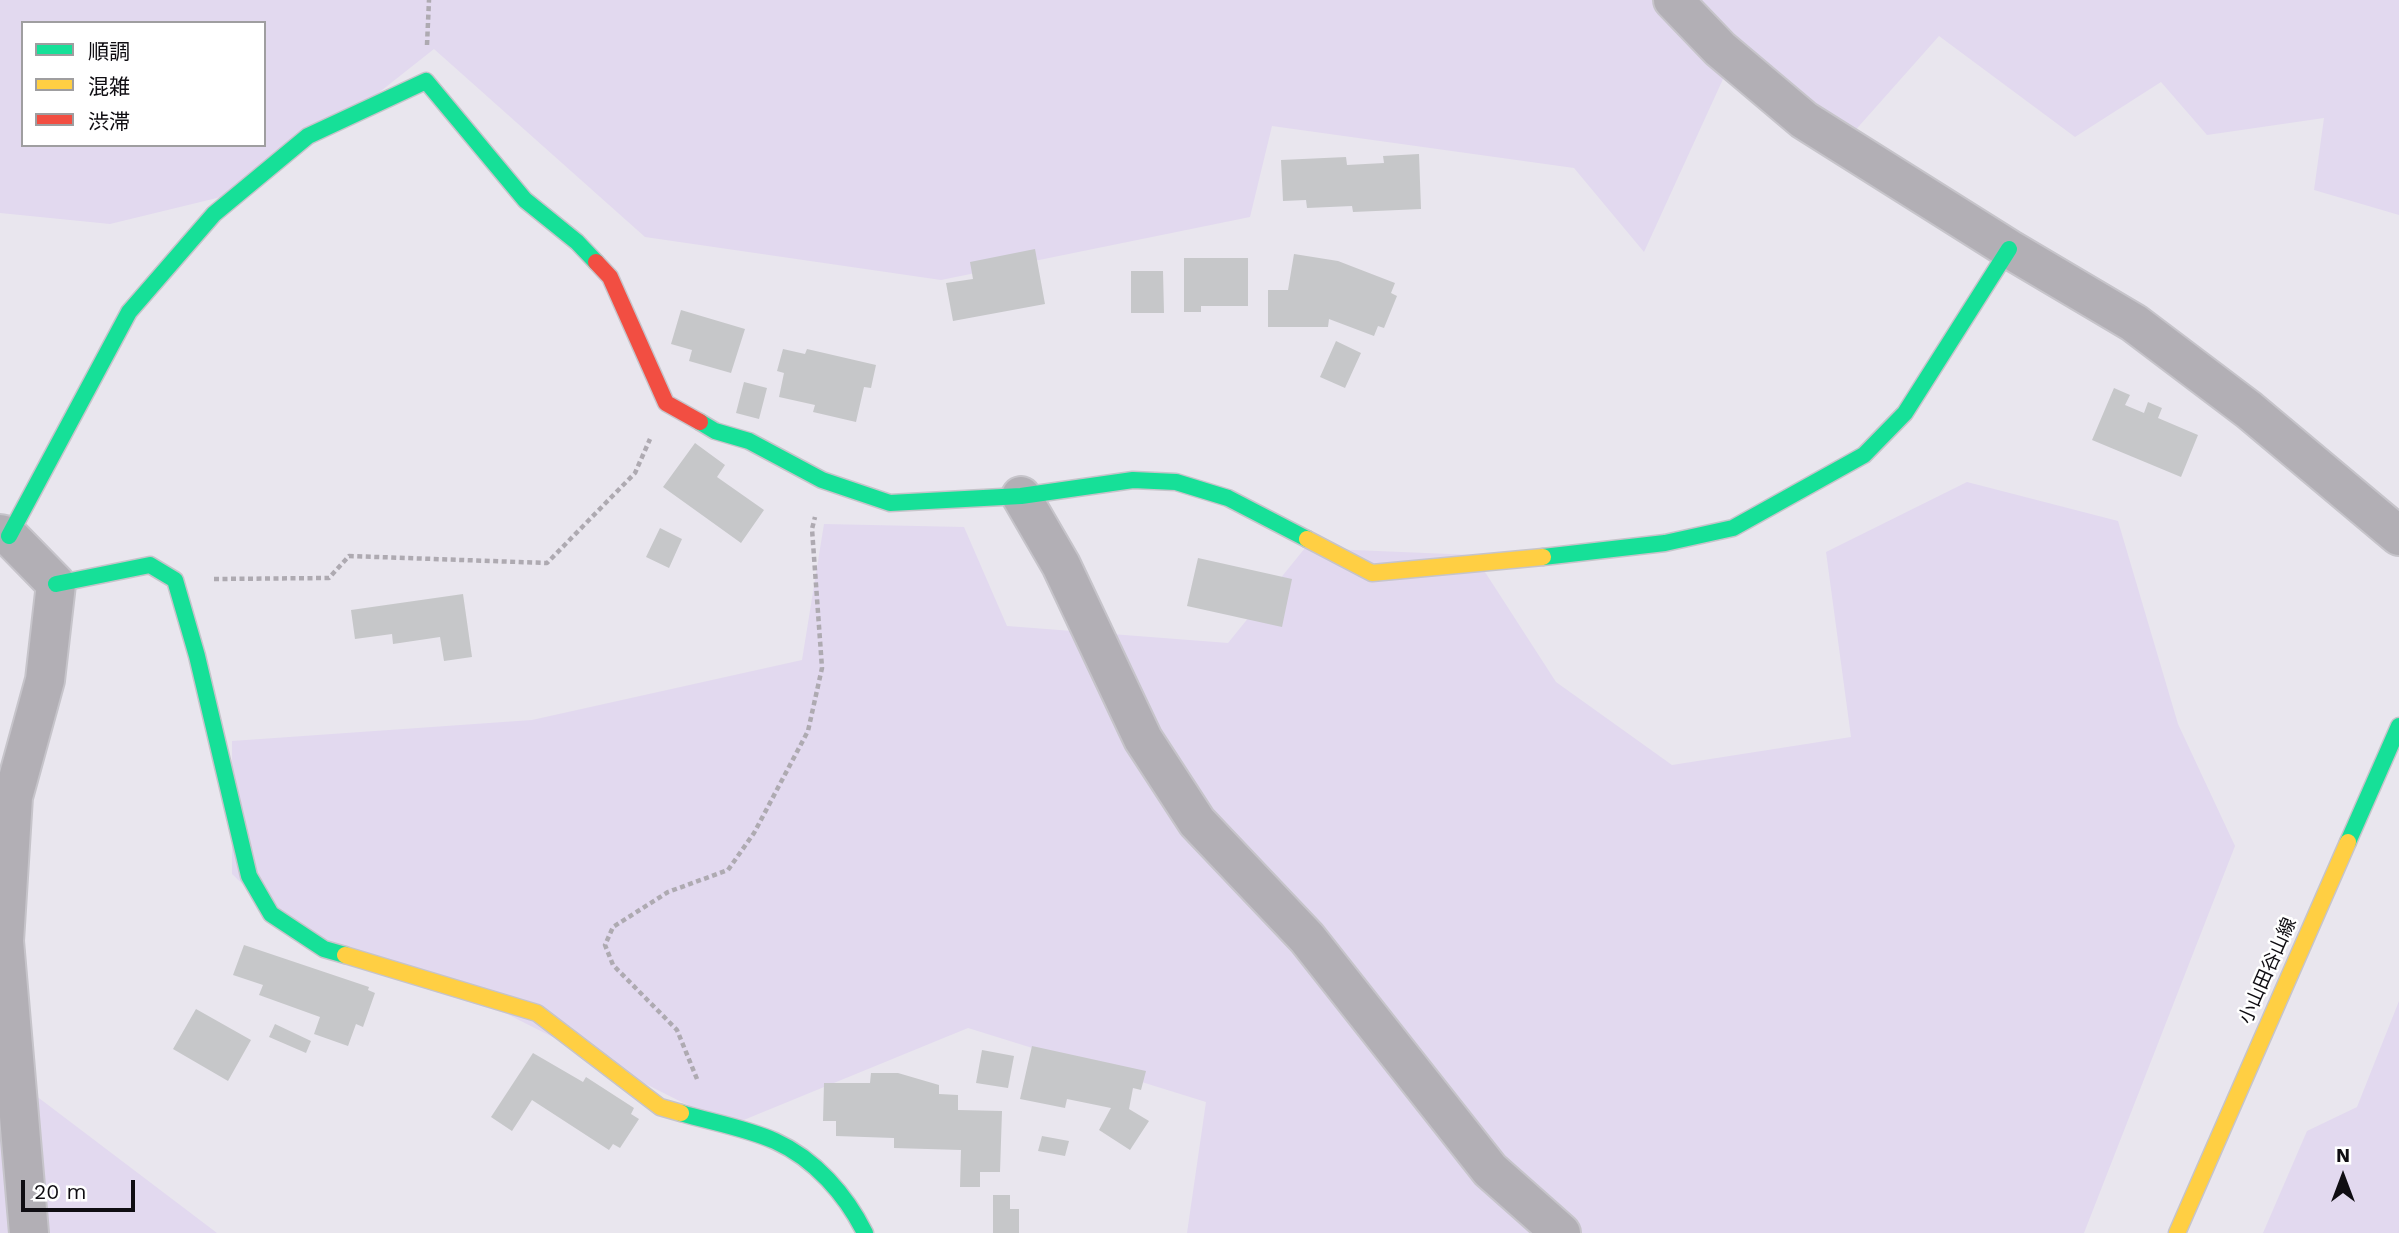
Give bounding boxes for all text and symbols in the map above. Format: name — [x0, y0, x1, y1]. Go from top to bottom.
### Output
legend — [21, 21, 266, 147]
text: 順調 — [88, 39, 130, 64]
text: 混雑 — [88, 74, 130, 99]
text: 渋滞 — [88, 109, 130, 134]
street label: 小山田谷山線 — [2234, 914, 2302, 1028]
north arrow — [2308, 1142, 2378, 1212]
text: N — [2336, 1144, 2350, 1167]
scale bar — [24, 1166, 138, 1210]
text: 20 m — [34, 1179, 86, 1204]

